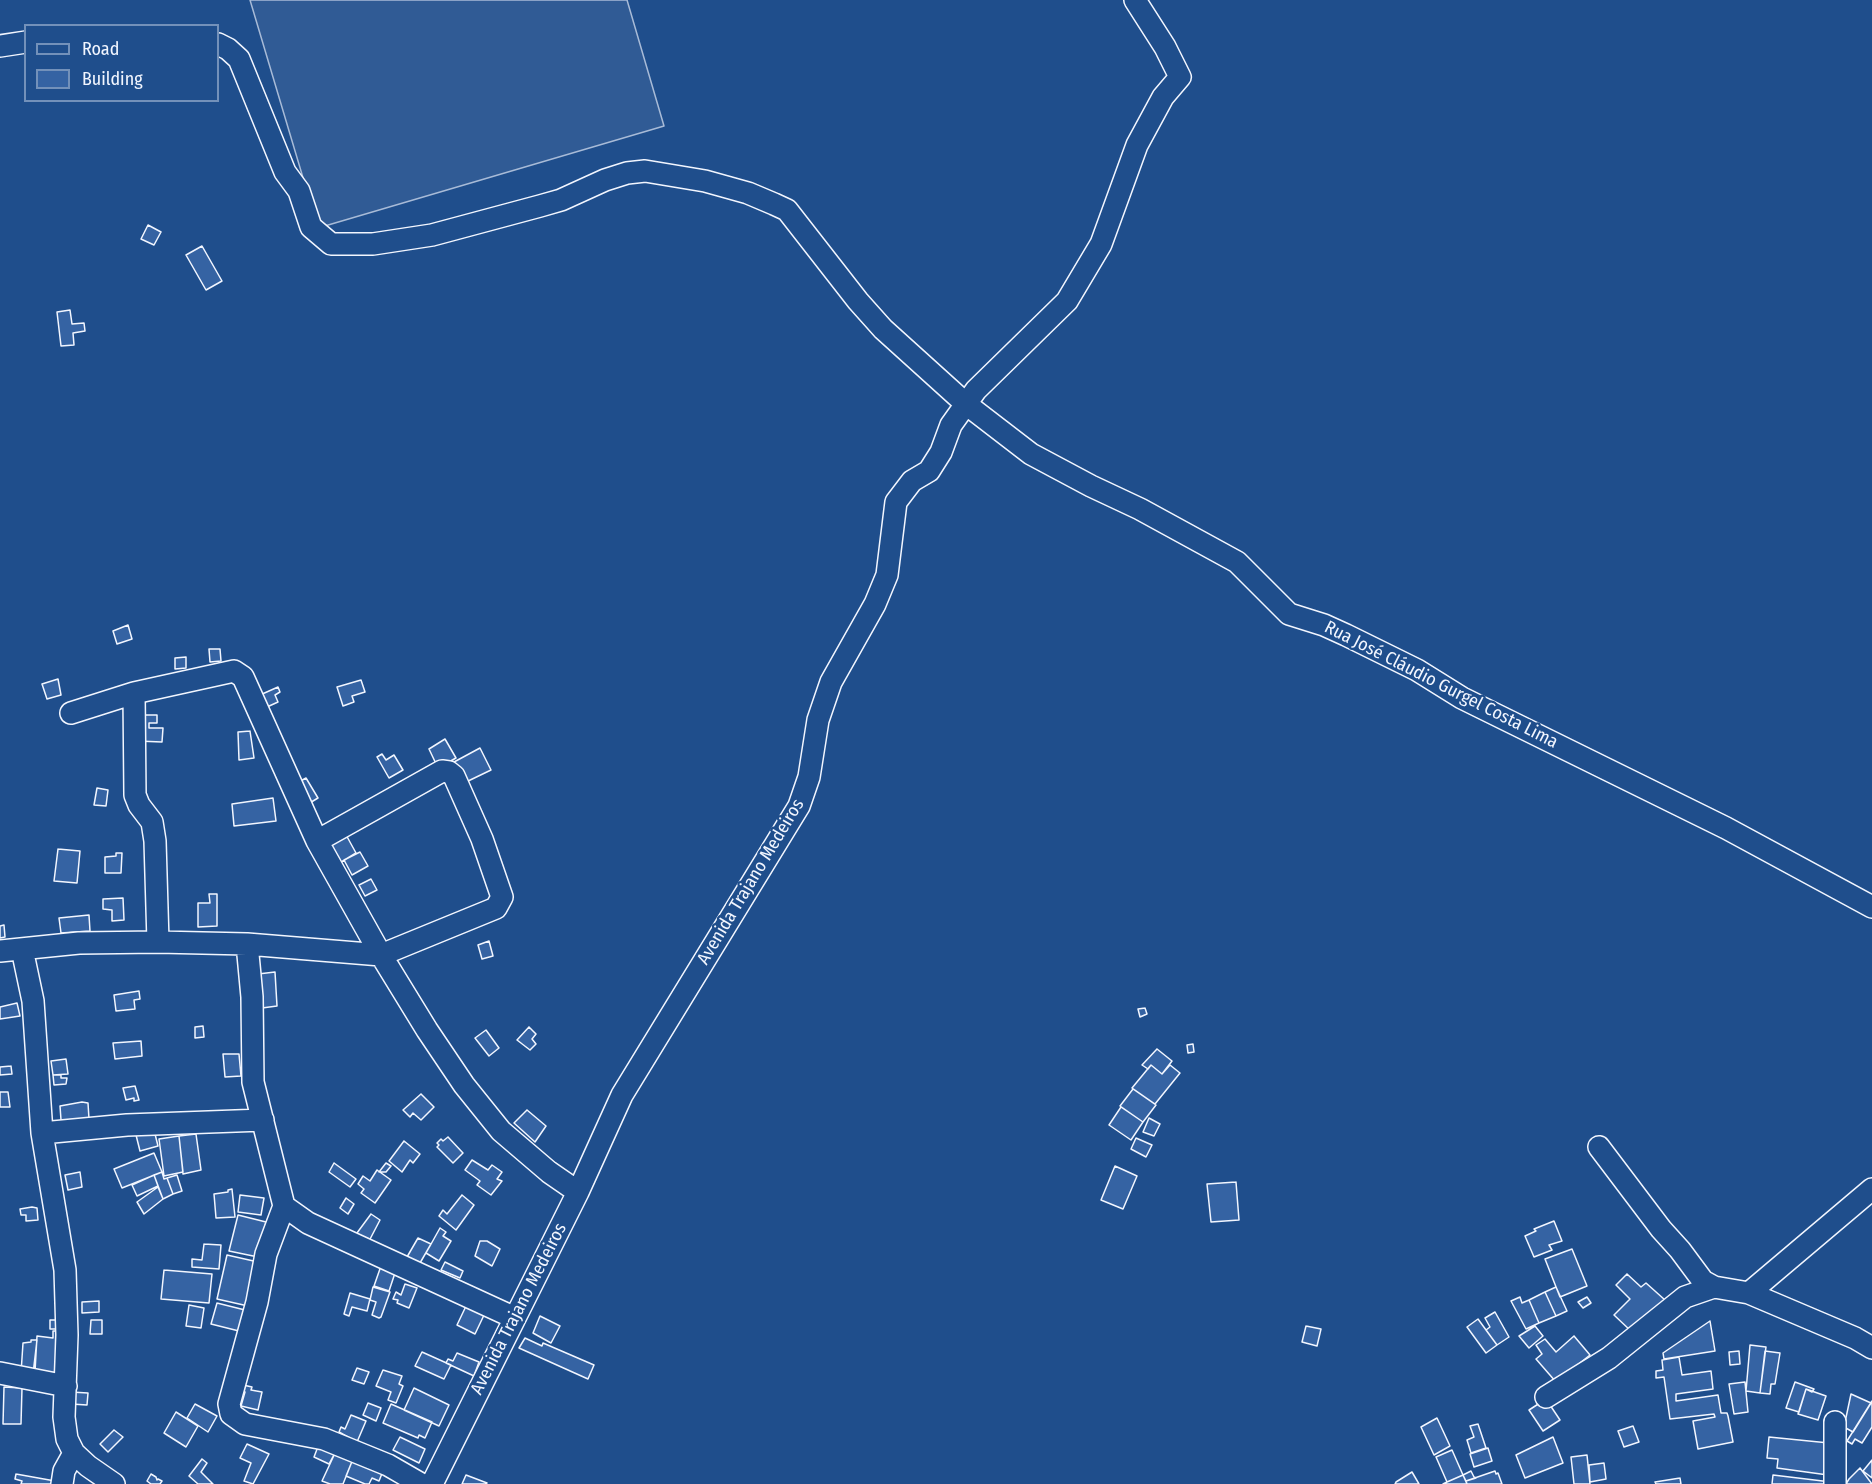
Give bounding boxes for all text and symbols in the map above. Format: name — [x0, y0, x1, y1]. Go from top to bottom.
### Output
legend — [24, 24, 219, 102]
text: Road — [82, 38, 119, 60]
text: Building — [82, 68, 143, 90]
street label: Rua José Cláudio Gurgel Costa Lima — [1321, 617, 1561, 753]
street label: Avenida Trajano Medeiros — [693, 795, 809, 969]
street label: Avenida Trajano Medeiros — [466, 1220, 572, 1398]

